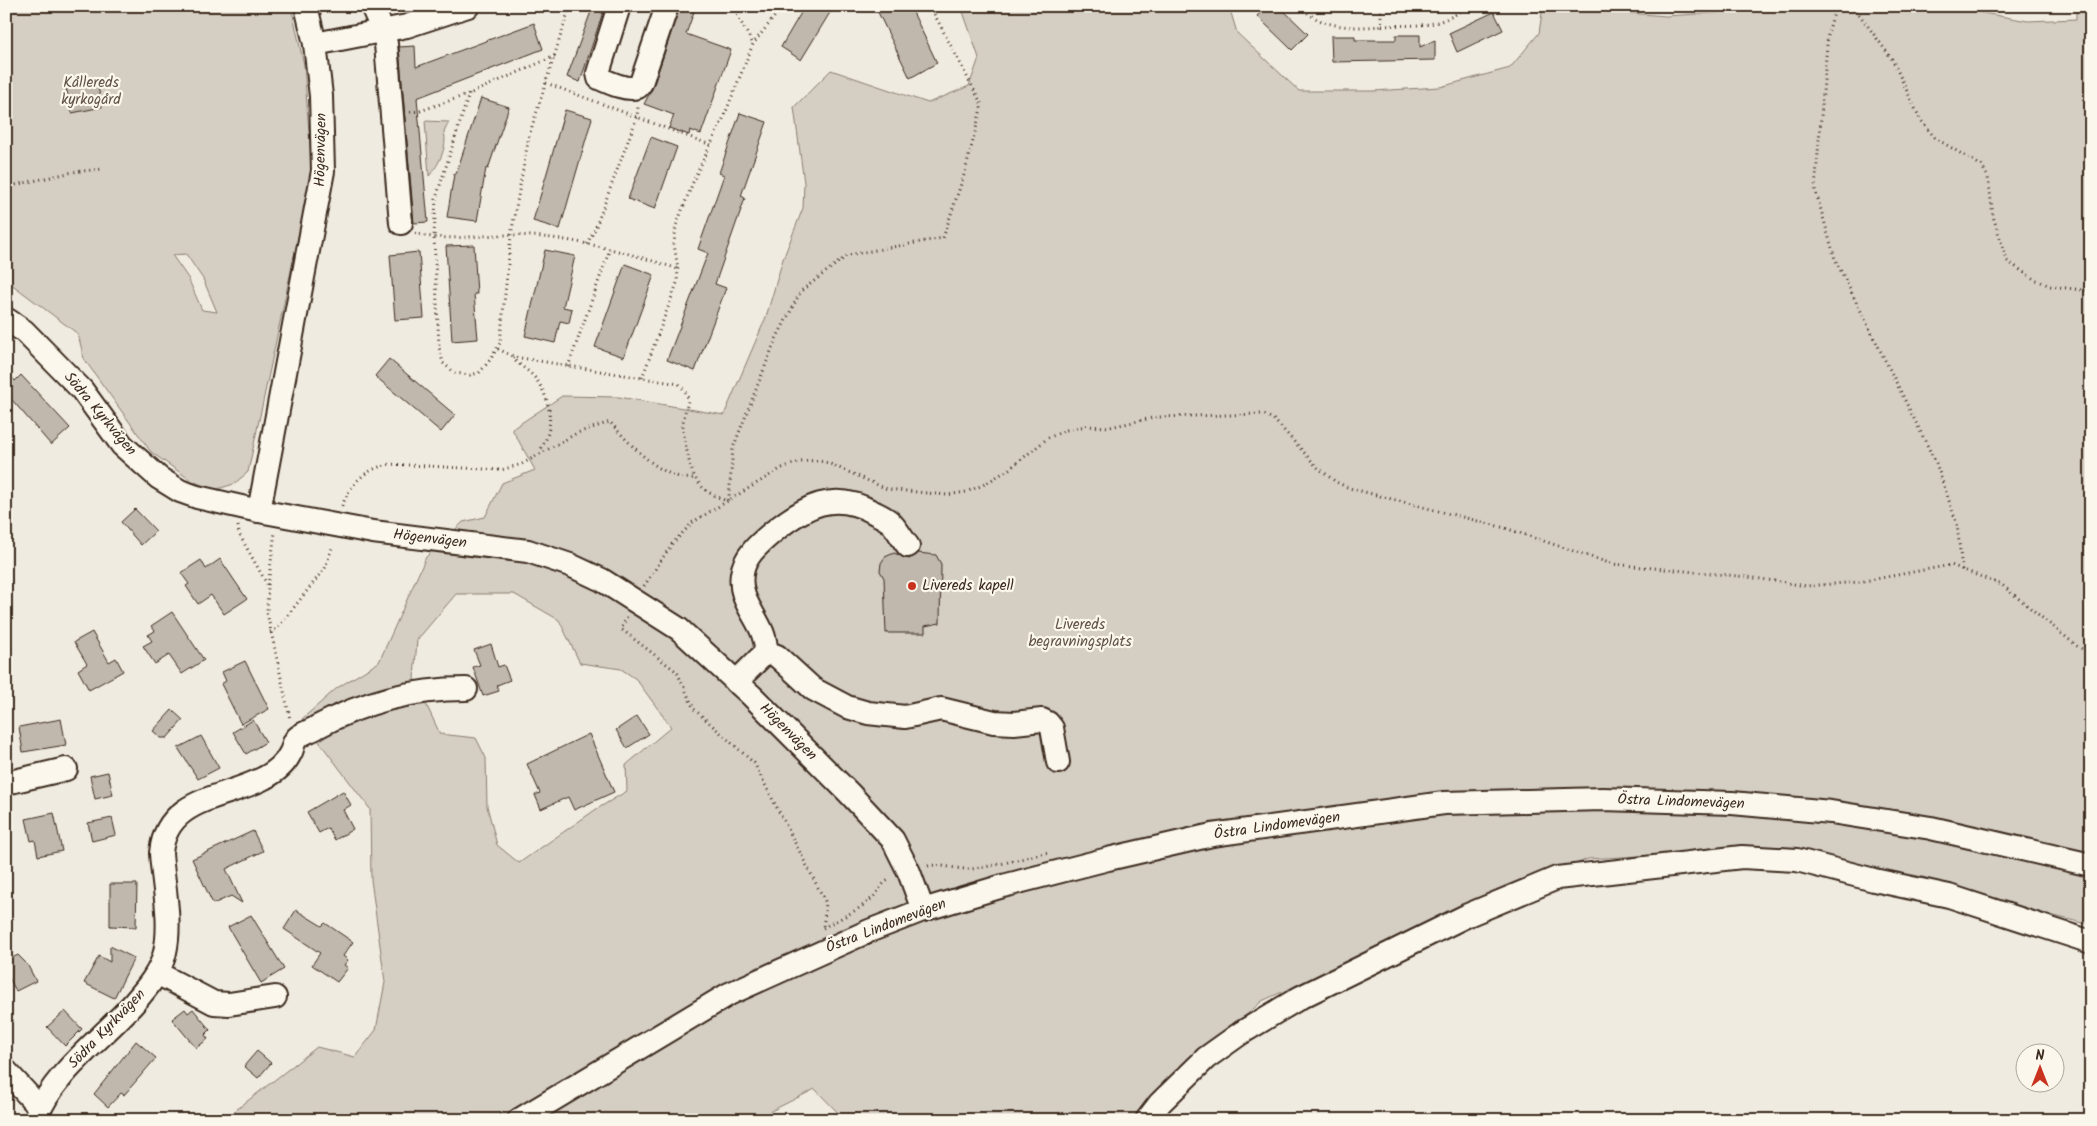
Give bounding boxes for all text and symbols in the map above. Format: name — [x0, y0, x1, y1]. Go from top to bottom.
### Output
park label: Kållereds kyrkogård — [61, 71, 121, 112]
street label: Högenvägen — [308, 113, 334, 187]
street label: Södra Kyrkvägen — [58, 367, 142, 461]
street label: Högenvägen — [392, 523, 468, 555]
place label: Livereds kapell — [922, 574, 1014, 598]
marker: Livereds kapell — [906, 580, 918, 592]
park label: Livereds begravningsplats — [1028, 613, 1132, 654]
street label: Högenvägen — [753, 697, 823, 767]
street label: Östra Lindomevägen — [1617, 788, 1745, 816]
street label: Östra Lindomevägen — [1212, 805, 1342, 847]
street label: Östra Lindomevägen — [822, 892, 950, 960]
street label: Södra Kyrkvägen — [62, 983, 152, 1075]
north arrow — [2014, 1044, 2064, 1094]
text: N — [2036, 1045, 2045, 1067]

